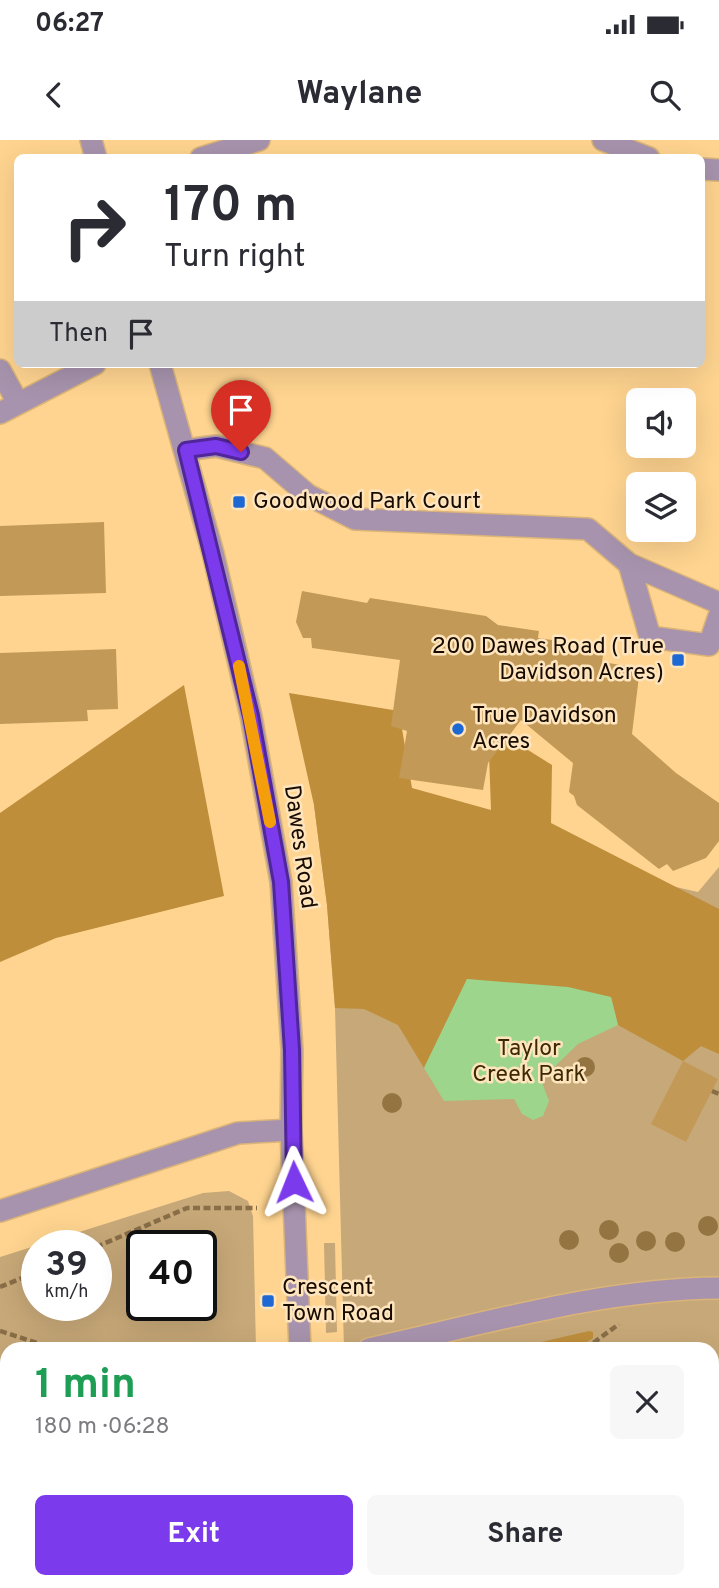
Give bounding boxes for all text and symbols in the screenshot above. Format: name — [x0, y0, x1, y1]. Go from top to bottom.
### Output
text: 06:27 — [35, 8, 104, 41]
text: Waylane — [297, 75, 422, 115]
icon: back — [35, 76, 73, 114]
icon: search — [646, 76, 684, 114]
text: 170 m — [164, 177, 297, 239]
icon: right — [49, 182, 140, 273]
text: Turn right — [164, 238, 306, 278]
icon: arrive — [122, 315, 160, 353]
text: Then — [49, 318, 108, 351]
pin — [211, 380, 271, 452]
map controls — [626, 388, 696, 542]
button: sound — [626, 388, 696, 458]
icon: arrive — [222, 391, 260, 429]
button: layers — [626, 472, 696, 542]
place label: Goodwood Park Court — [253, 488, 481, 517]
marker: Goodwood Park Court — [231, 494, 247, 510]
place label: 200 Dawes Road (True Davidson Acres) — [432, 633, 664, 688]
marker: 200 Dawes Road (True Davidson Acres) — [670, 652, 686, 668]
place label: True Davidson Acres — [472, 702, 617, 757]
marker: True Davidson Acres — [450, 721, 466, 737]
street label: Dawes Road — [276, 783, 322, 911]
park label: Taylor Creek Park — [472, 1035, 586, 1090]
position arrow — [257, 1145, 331, 1219]
speed limit sign: 40 — [126, 1230, 217, 1321]
text: 39 — [45, 1244, 88, 1288]
place label: Crescent Town Road — [282, 1274, 394, 1329]
text: km/h — [45, 1281, 88, 1304]
marker: Crescent Town Road — [260, 1293, 276, 1309]
text: 1 min — [35, 1360, 136, 1413]
button: close — [610, 1365, 684, 1439]
text: 180 m · 06:28 — [35, 1413, 170, 1442]
button: Exit — [35, 1495, 353, 1575]
button: Share — [367, 1495, 684, 1575]

